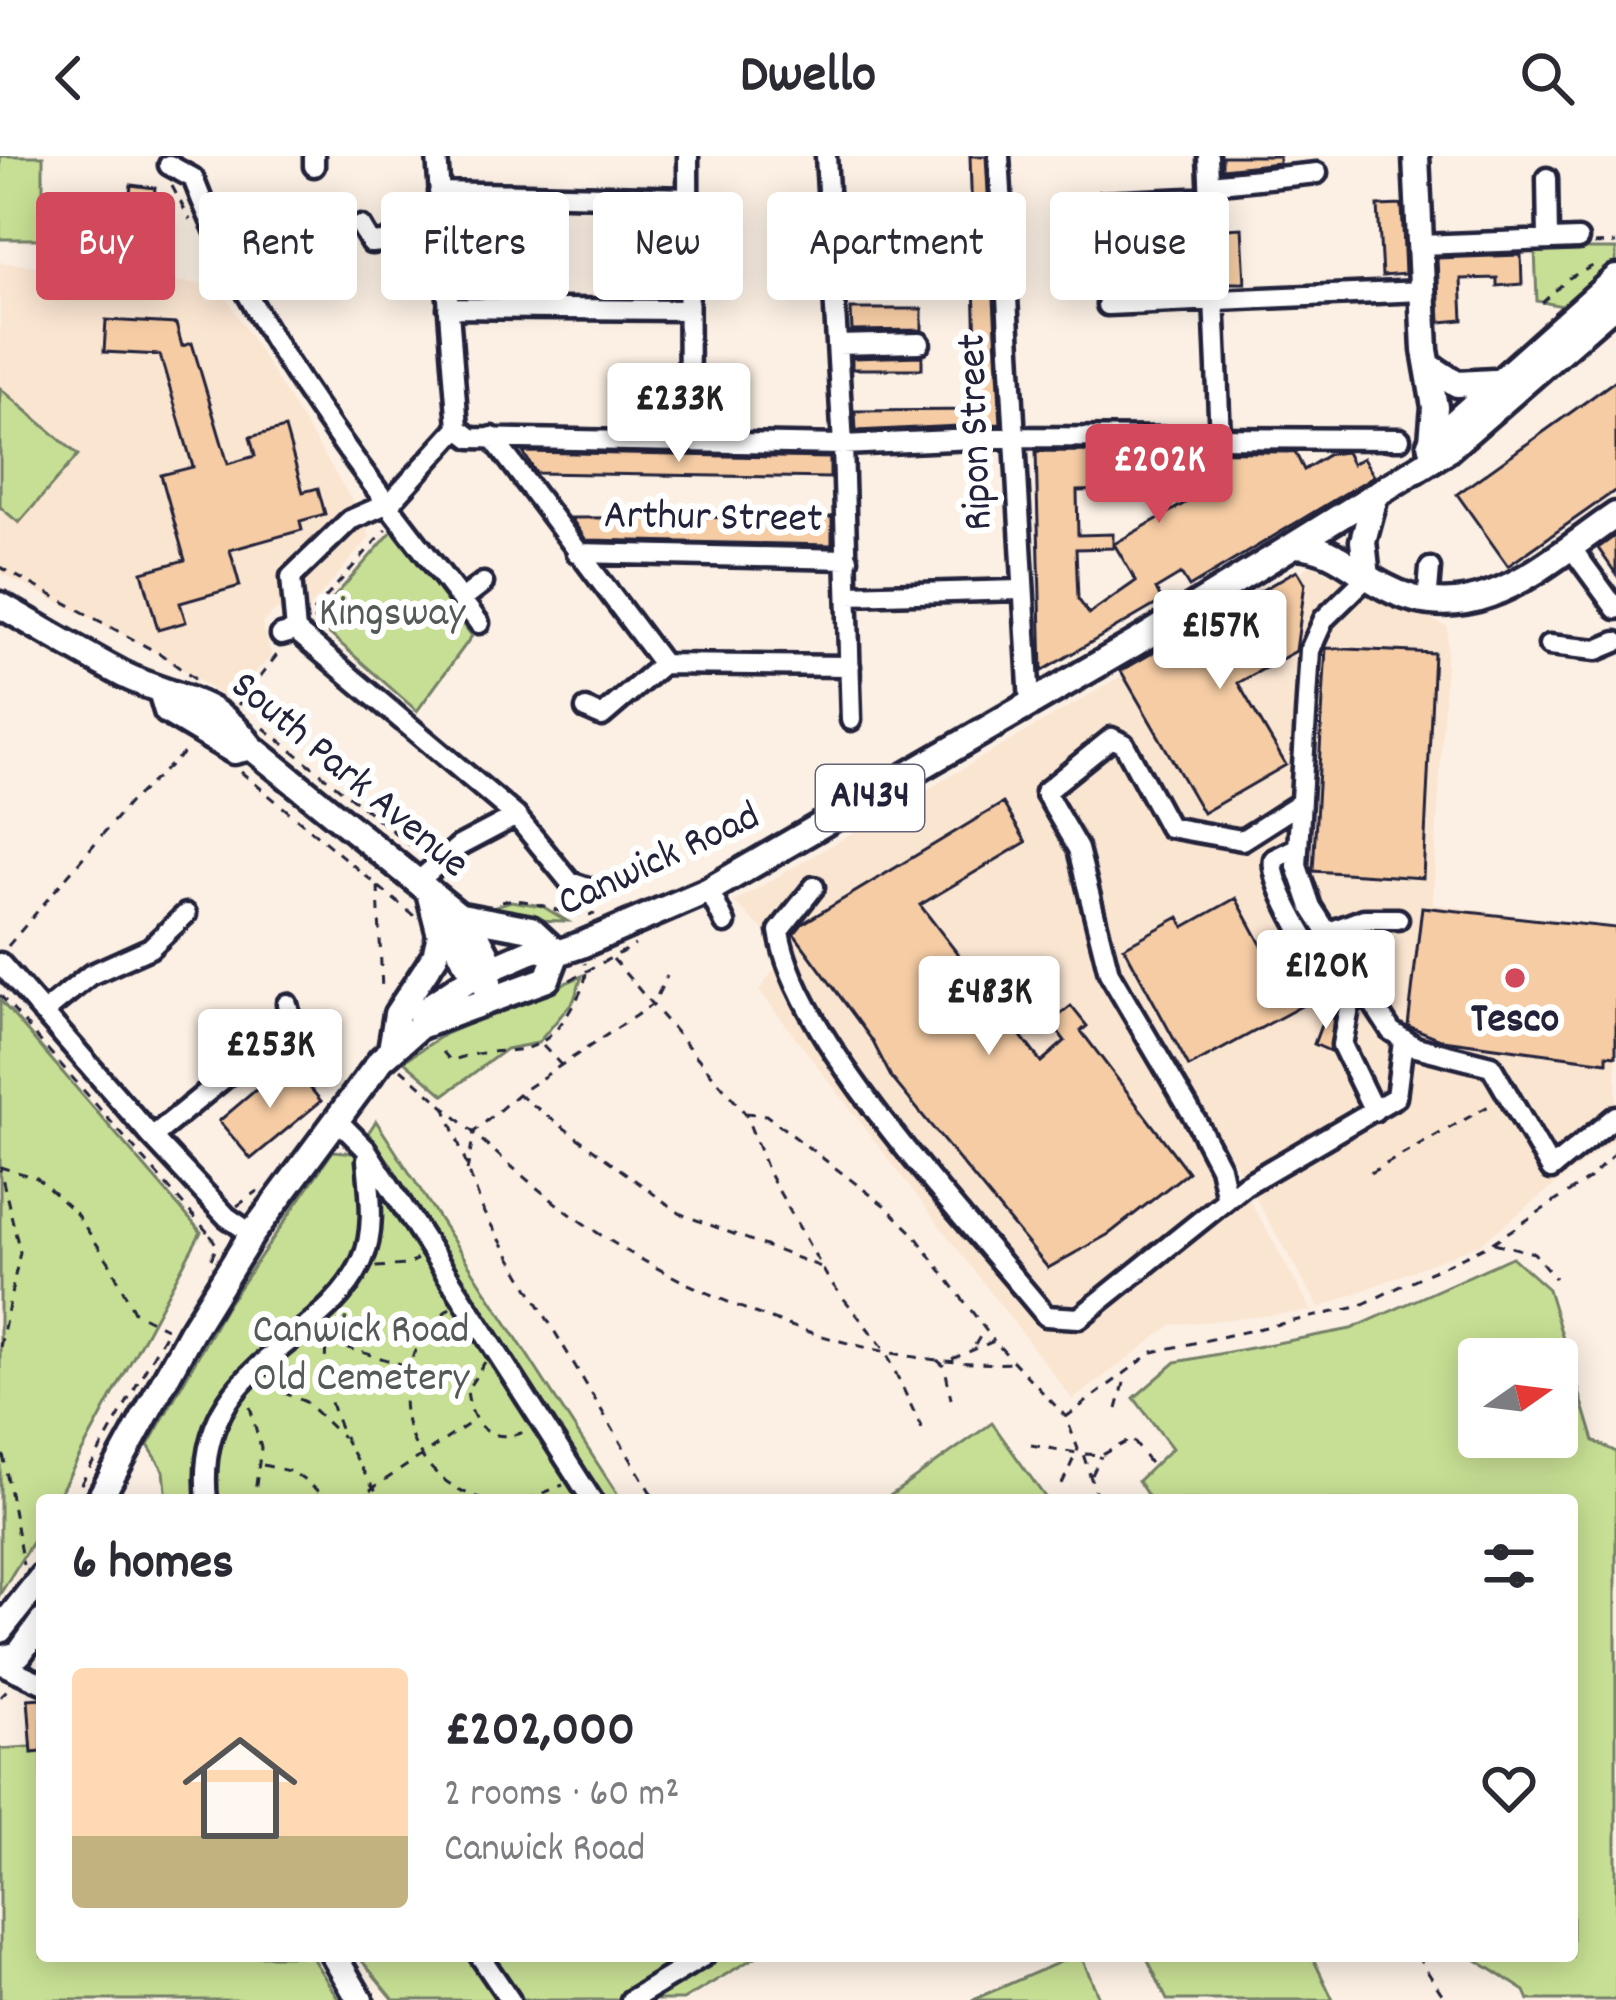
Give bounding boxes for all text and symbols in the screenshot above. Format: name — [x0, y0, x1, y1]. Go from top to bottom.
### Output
text: Dwello — [740, 40, 876, 117]
icon: back — [36, 45, 102, 111]
icon: search — [1514, 45, 1580, 111]
chip: Buy — [36, 192, 175, 300]
chip: Rent — [199, 192, 357, 300]
chip: Filters — [381, 192, 569, 300]
chip: New — [593, 192, 743, 300]
chip: Apartment — [767, 192, 1026, 300]
chip: House — [1050, 192, 1229, 300]
street label: Ripon Street — [945, 332, 1011, 532]
pin: £233K — [595, 363, 763, 465]
text: £233K — [634, 374, 724, 429]
pin: £202K — [1075, 424, 1243, 526]
text: £202K — [1113, 435, 1205, 490]
street label: Arthur Street — [603, 488, 823, 552]
park label: Kingsway — [319, 586, 466, 646]
pin: £157K — [1136, 590, 1304, 692]
text: £157K — [1180, 601, 1260, 656]
street label: South Park Avenue — [215, 659, 481, 895]
road number: A1434 — [816, 765, 924, 831]
street label: Canwick Road — [549, 789, 771, 935]
pin: £120K — [1242, 930, 1410, 1032]
text: £120K — [1284, 941, 1368, 996]
pin: £483K — [905, 956, 1073, 1058]
marker: Tesco — [1502, 965, 1528, 991]
text: £483K — [946, 967, 1032, 1022]
place label: Tesco — [1471, 992, 1559, 1052]
pin: £253K — [186, 1009, 354, 1111]
text: £253K — [225, 1020, 315, 1075]
park label: Canwick Road Old Cemetery — [253, 1303, 470, 1411]
north arrow — [1458, 1338, 1578, 1458]
map controls — [1458, 1338, 1578, 1458]
text: 6 homes — [72, 1530, 234, 1602]
icon: filters — [1476, 1533, 1542, 1599]
text: £202,000 — [444, 1697, 635, 1769]
icon: home — [168, 1716, 312, 1860]
icon: heart — [1476, 1755, 1542, 1821]
text: 2 rooms · 60 m² — [444, 1769, 679, 1824]
text: Canwick Road — [444, 1824, 645, 1879]

